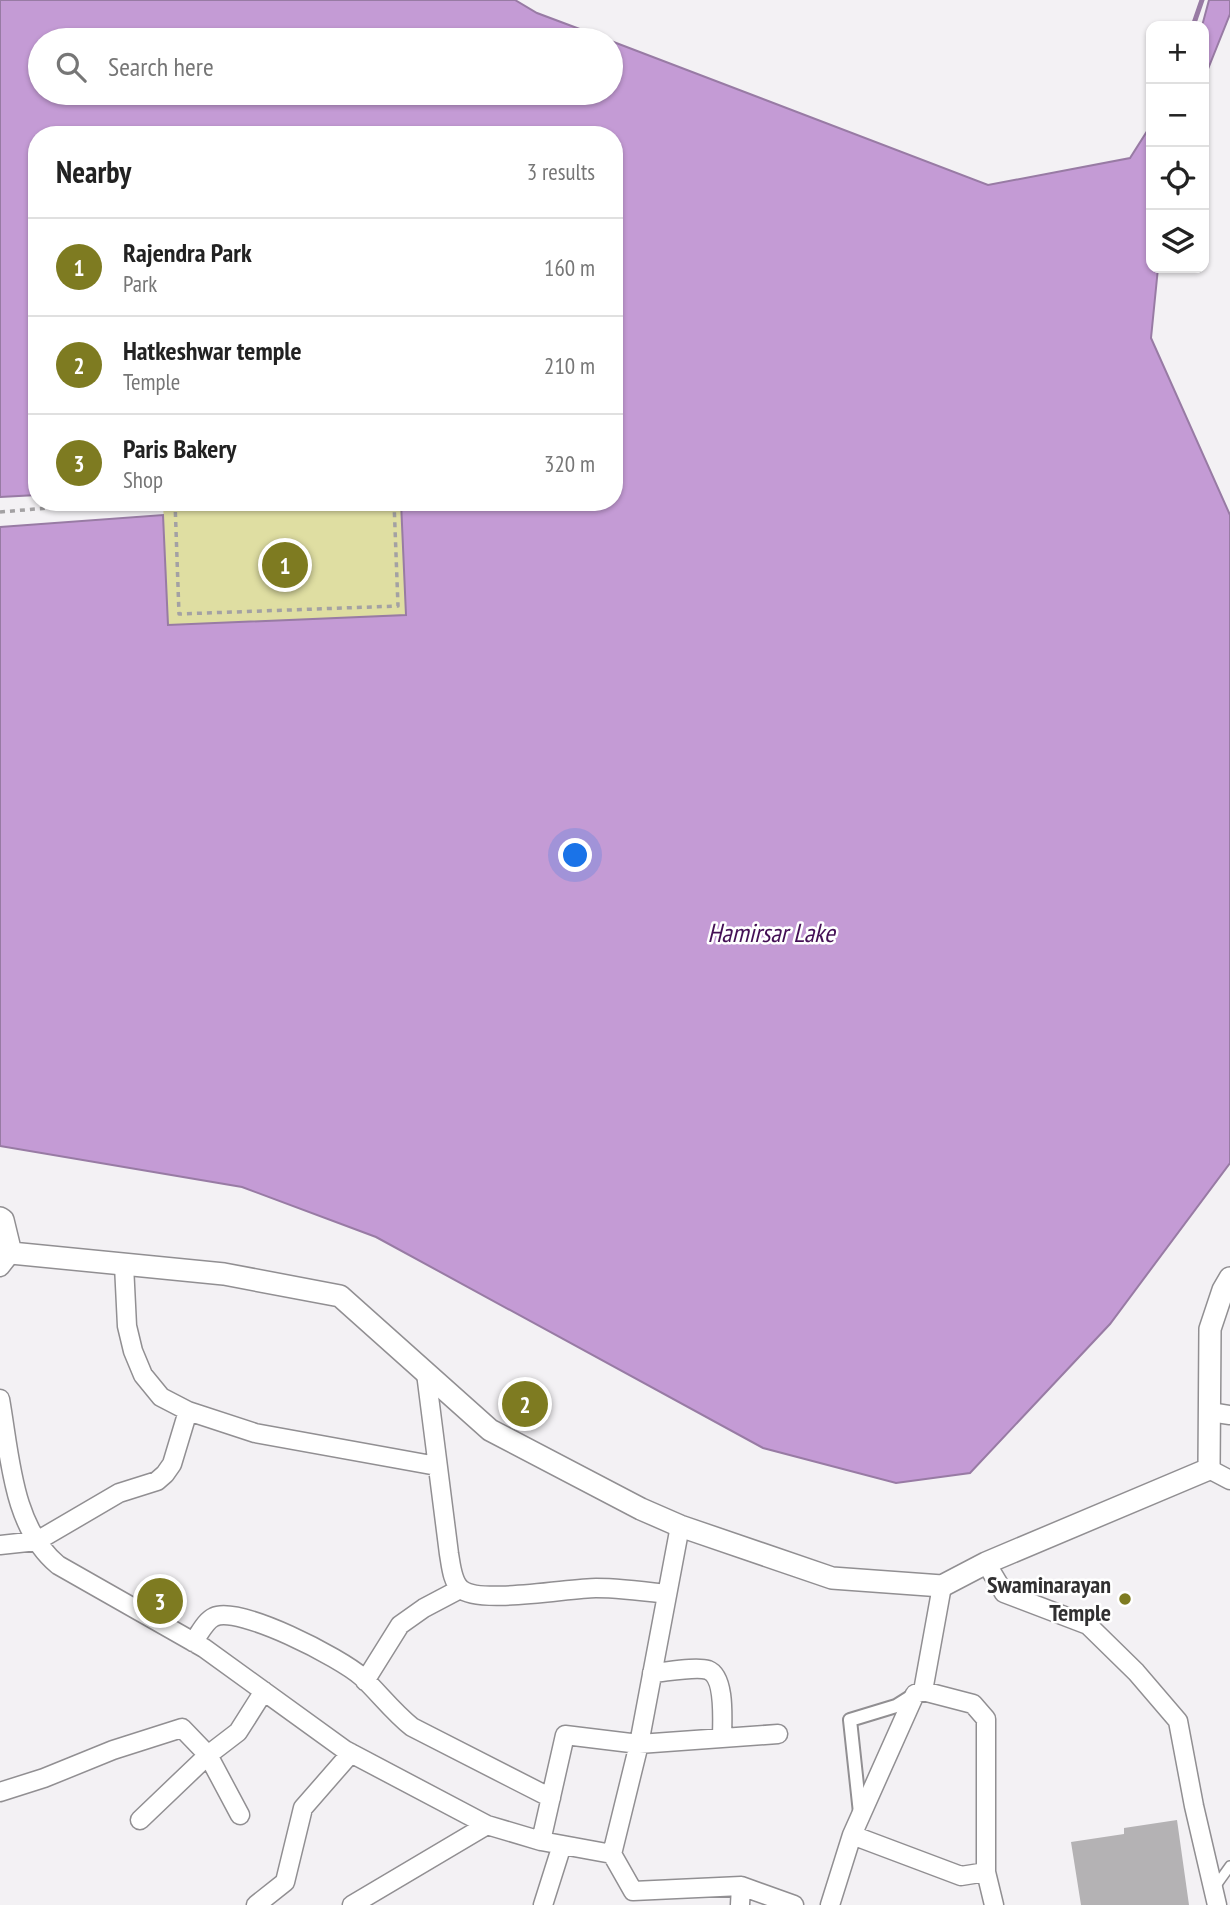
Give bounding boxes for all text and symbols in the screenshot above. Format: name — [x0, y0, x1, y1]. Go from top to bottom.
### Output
map controls — [1146, 21, 1209, 273]
button: + — [1146, 21, 1209, 84]
search box — [28, 28, 623, 105]
icon: search — [52, 48, 90, 86]
text: Search here — [108, 50, 214, 83]
button: − — [1146, 84, 1209, 147]
button: locate — [1146, 147, 1209, 210]
text: Nearby — [56, 152, 131, 191]
text: 3 results — [527, 157, 595, 186]
button: layers — [1146, 210, 1209, 273]
text: Rajendra Park — [123, 236, 252, 269]
text: 1 — [74, 253, 85, 282]
text: 160 m — [544, 253, 595, 282]
text: Park — [123, 269, 157, 298]
text: Hatkeshwar temple — [123, 334, 302, 367]
text: 2 — [74, 351, 85, 380]
text: 210 m — [544, 351, 595, 380]
text: Temple — [123, 367, 180, 396]
text: Paris Bakery — [123, 432, 237, 465]
text: 3 — [74, 449, 85, 478]
text: 320 m — [544, 449, 595, 478]
text: Shop — [123, 465, 163, 494]
pin: 1 — [262, 539, 308, 591]
your location — [558, 838, 592, 872]
water label: Hamirsar Lake — [707, 916, 837, 949]
pin: 2 — [502, 1378, 548, 1430]
place label: Swaminarayan Temple — [987, 1569, 1111, 1628]
pin: 3 — [137, 1575, 183, 1627]
marker: Swaminarayan Temple — [1117, 1591, 1133, 1607]

